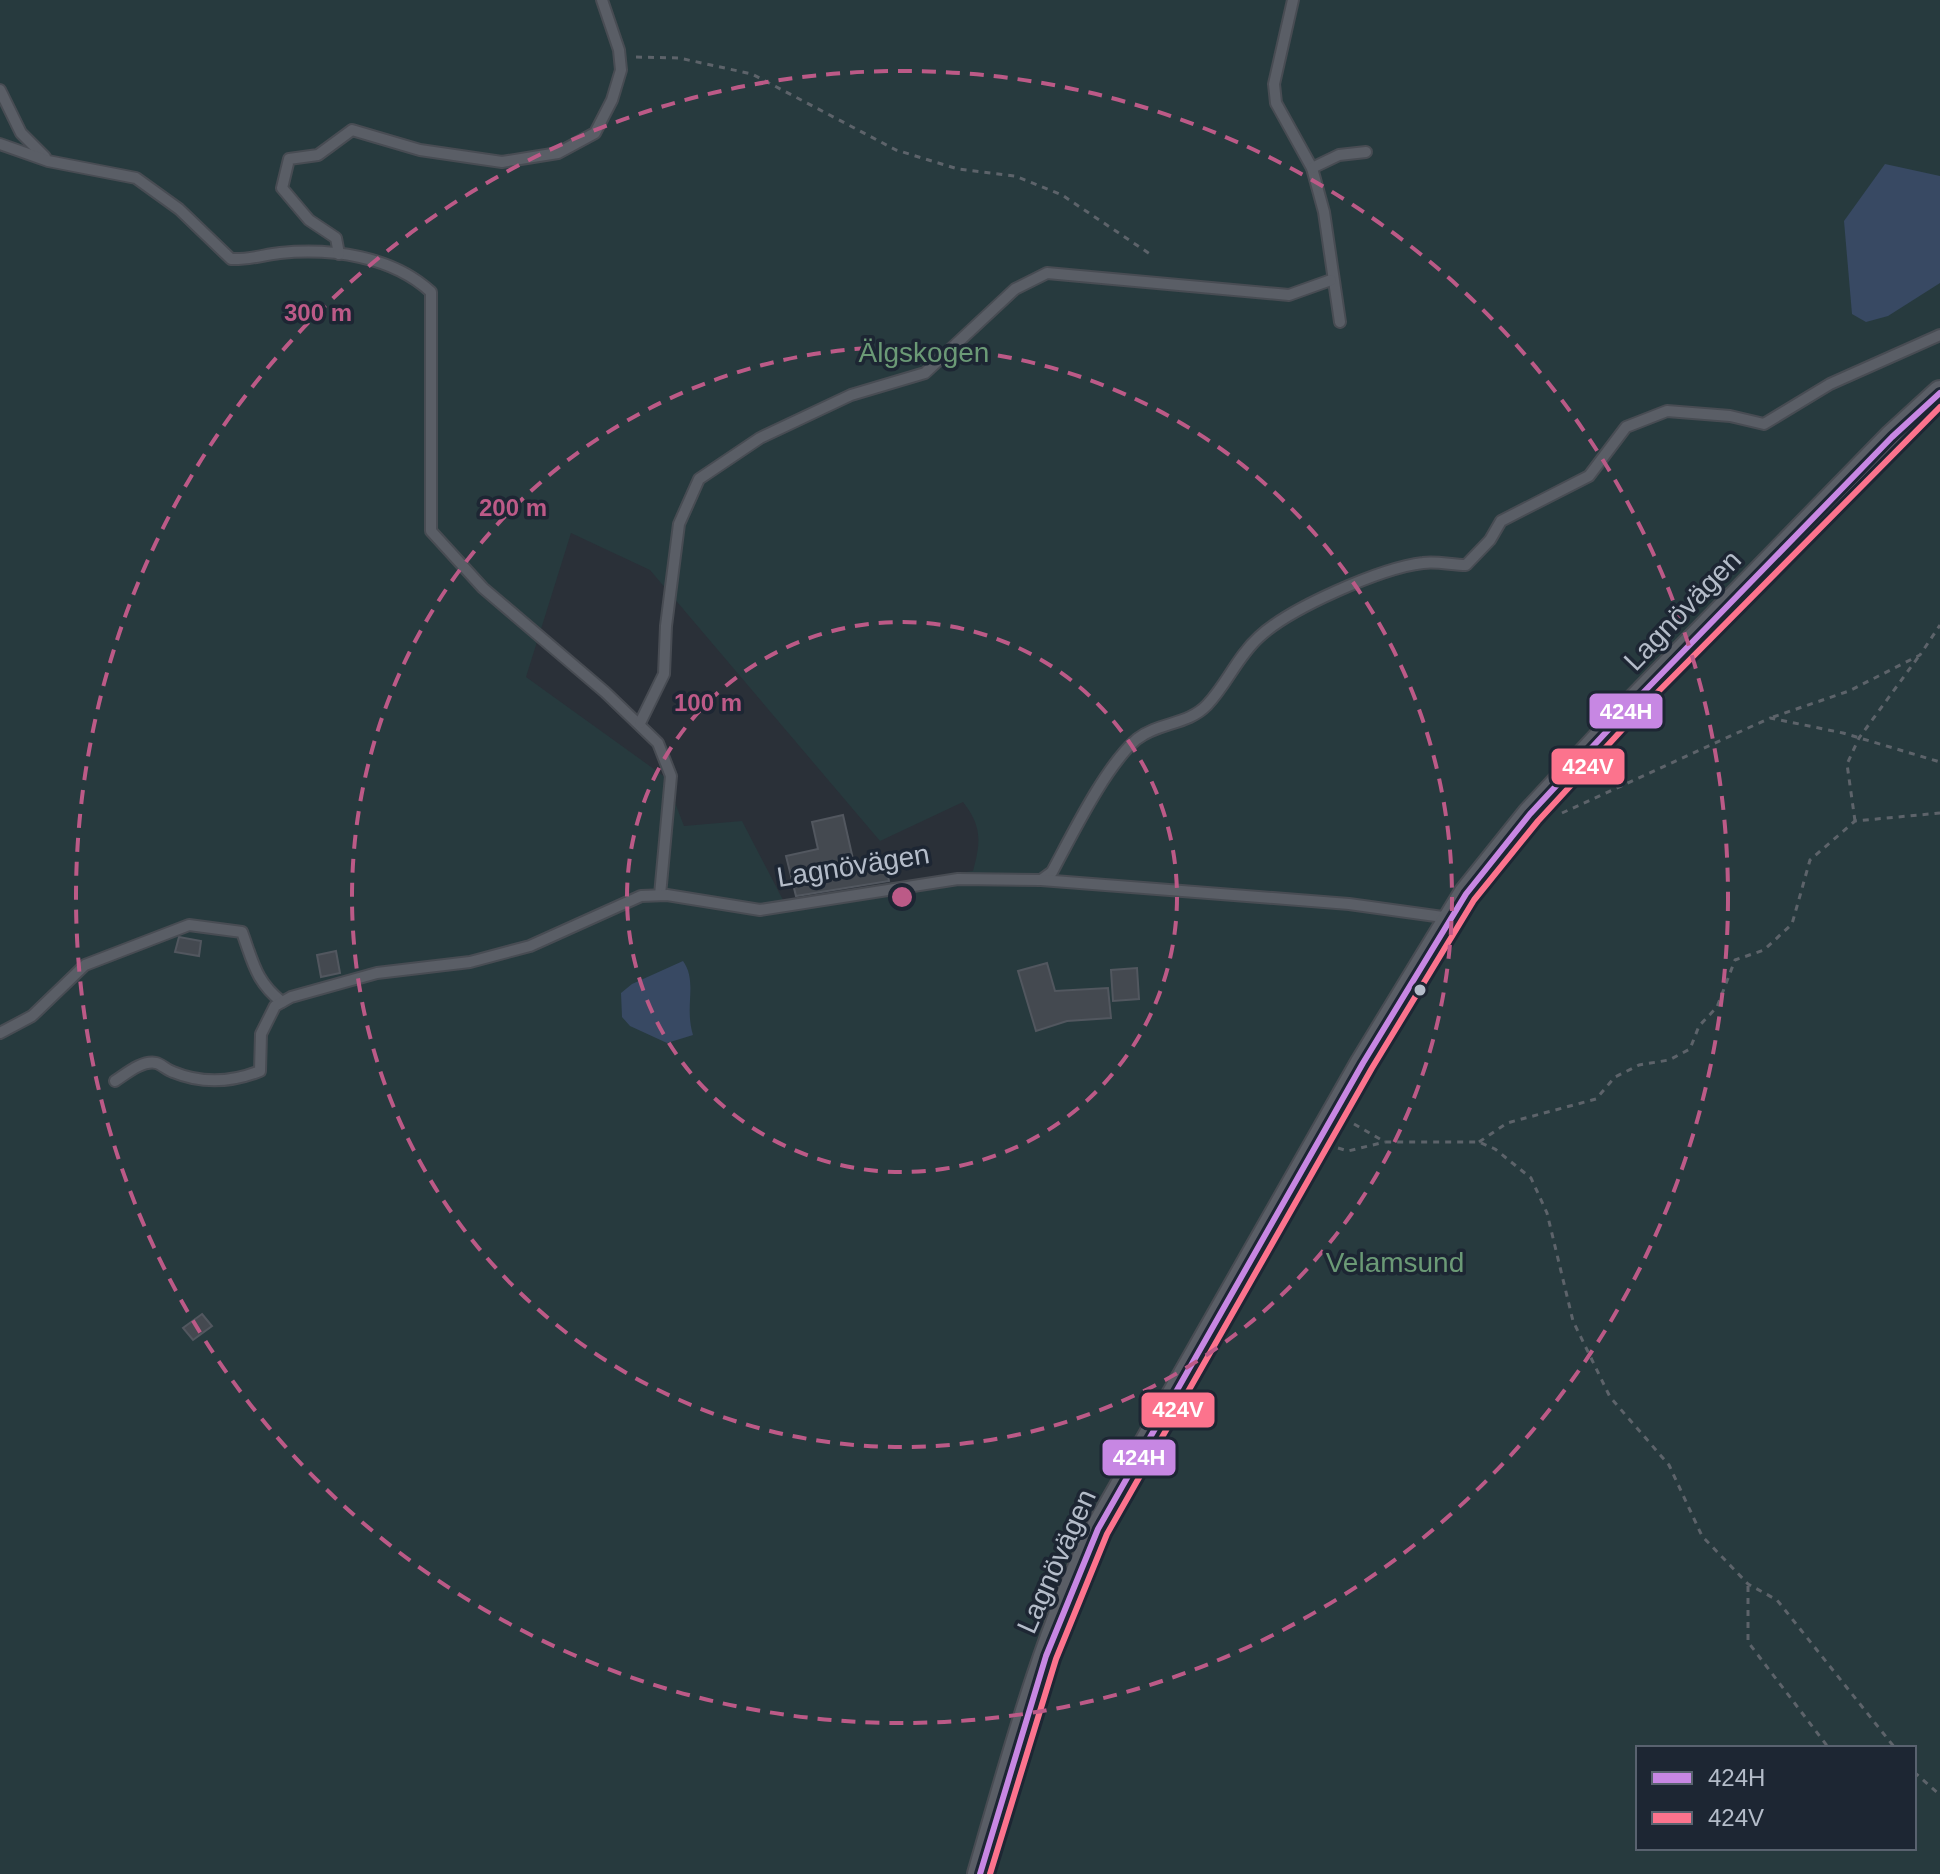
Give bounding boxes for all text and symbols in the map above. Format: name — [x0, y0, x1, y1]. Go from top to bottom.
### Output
text: 300 m — [284, 299, 352, 326]
park label: Älgskogen — [859, 337, 989, 368]
text: 200 m — [479, 494, 547, 521]
street label: Lagnövägen — [1618, 544, 1747, 677]
text: 100 m — [674, 689, 742, 716]
line badge: 424H — [1588, 692, 1664, 730]
text: 424H — [1600, 699, 1652, 724]
line badge: 424V — [1550, 747, 1626, 786]
text: 424V — [1562, 754, 1614, 779]
street label: Lagnövägen — [775, 838, 932, 893]
centre of rings — [888, 883, 916, 911]
unlabelled marker — [1412, 982, 1428, 998]
park label: Velamsund — [1326, 1247, 1464, 1278]
line badge: 424V — [1140, 1391, 1216, 1429]
text: 424V — [1152, 1397, 1204, 1422]
line badge: 424H — [1101, 1438, 1177, 1477]
text: 424H — [1113, 1445, 1165, 1470]
street label: Lagnövägen — [1011, 1484, 1102, 1638]
legend — [1636, 1746, 1916, 1850]
text: 424H — [1708, 1764, 1765, 1791]
text: 424V — [1708, 1804, 1764, 1831]

